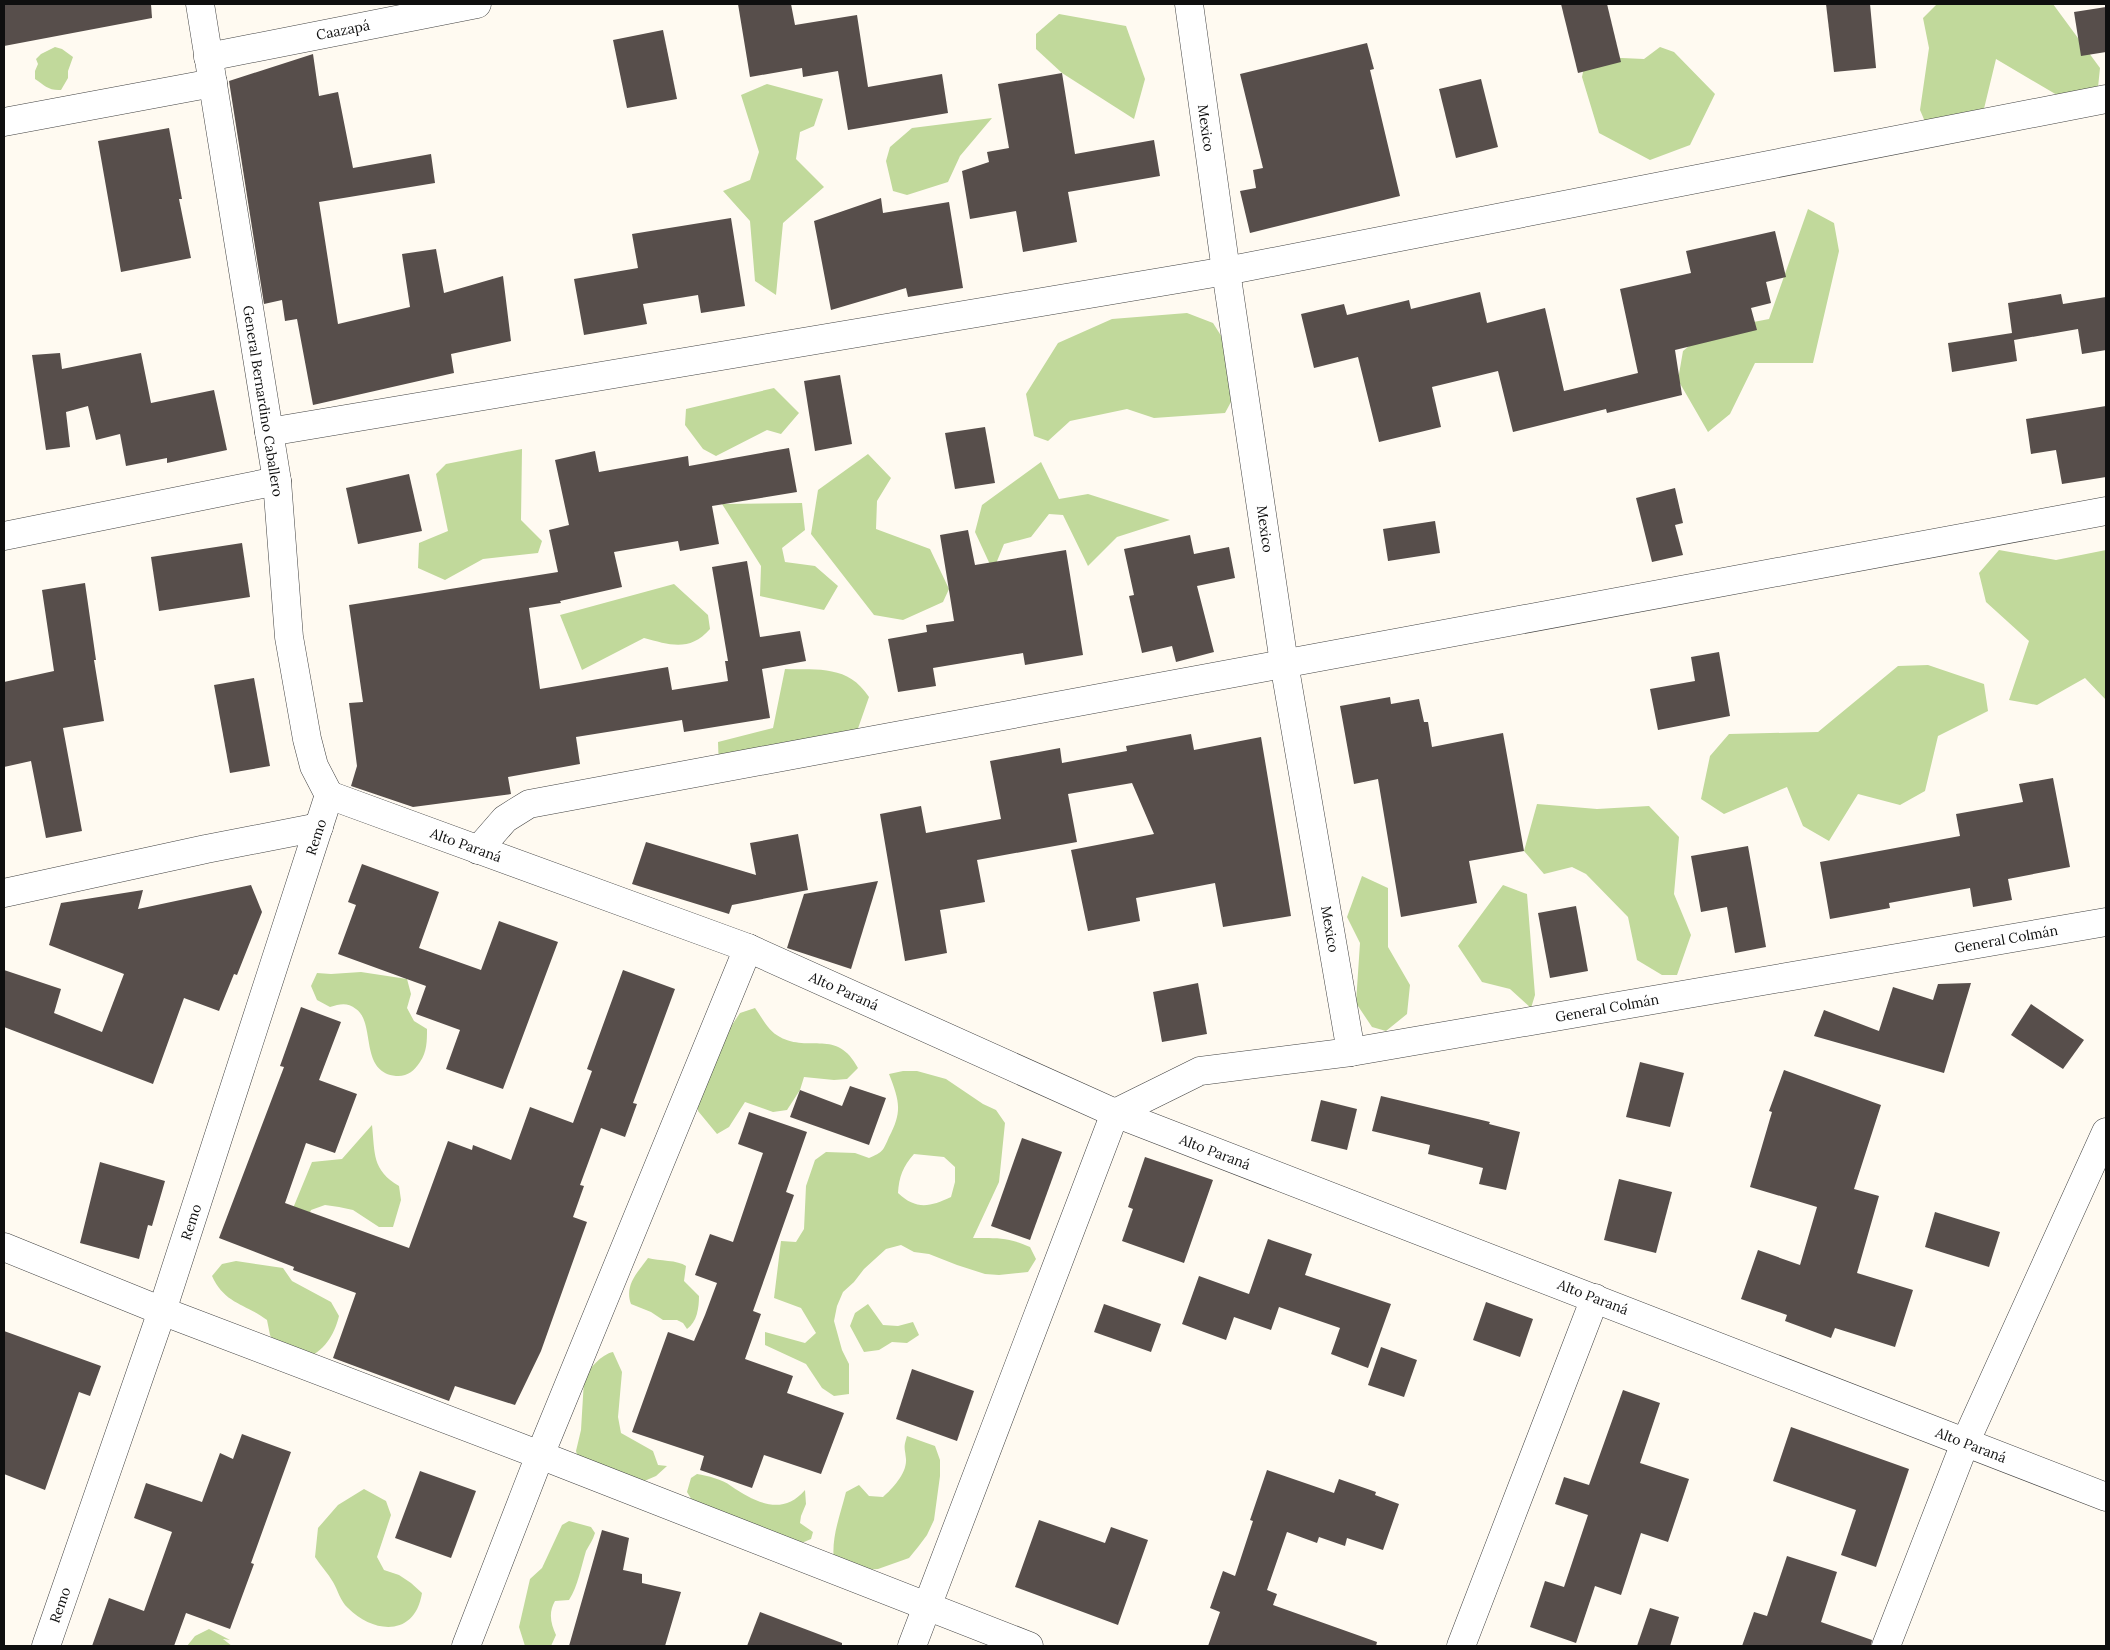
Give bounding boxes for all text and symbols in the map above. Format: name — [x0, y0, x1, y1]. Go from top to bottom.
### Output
street label: Caazapá — [315, 16, 371, 44]
street label: Mexico — [1194, 103, 1218, 153]
street label: General Bernardino Caballero — [239, 304, 287, 498]
street label: Mexico — [1253, 504, 1277, 554]
street label: Remo — [302, 817, 330, 857]
street label: Alto Paraná — [427, 823, 504, 866]
street label: Mexico — [1317, 904, 1343, 954]
street label: General Colmán — [1953, 921, 2060, 957]
street label: Alto Paraná — [805, 967, 882, 1014]
street label: General Colmán — [1554, 990, 1661, 1026]
street label: Alto Paraná — [1176, 1130, 1253, 1174]
street label: Remo — [177, 1202, 205, 1242]
street label: Alto Paraná — [1554, 1275, 1631, 1319]
street label: Alto Paraná — [1932, 1423, 2009, 1467]
street label: Remo — [45, 1585, 75, 1625]

